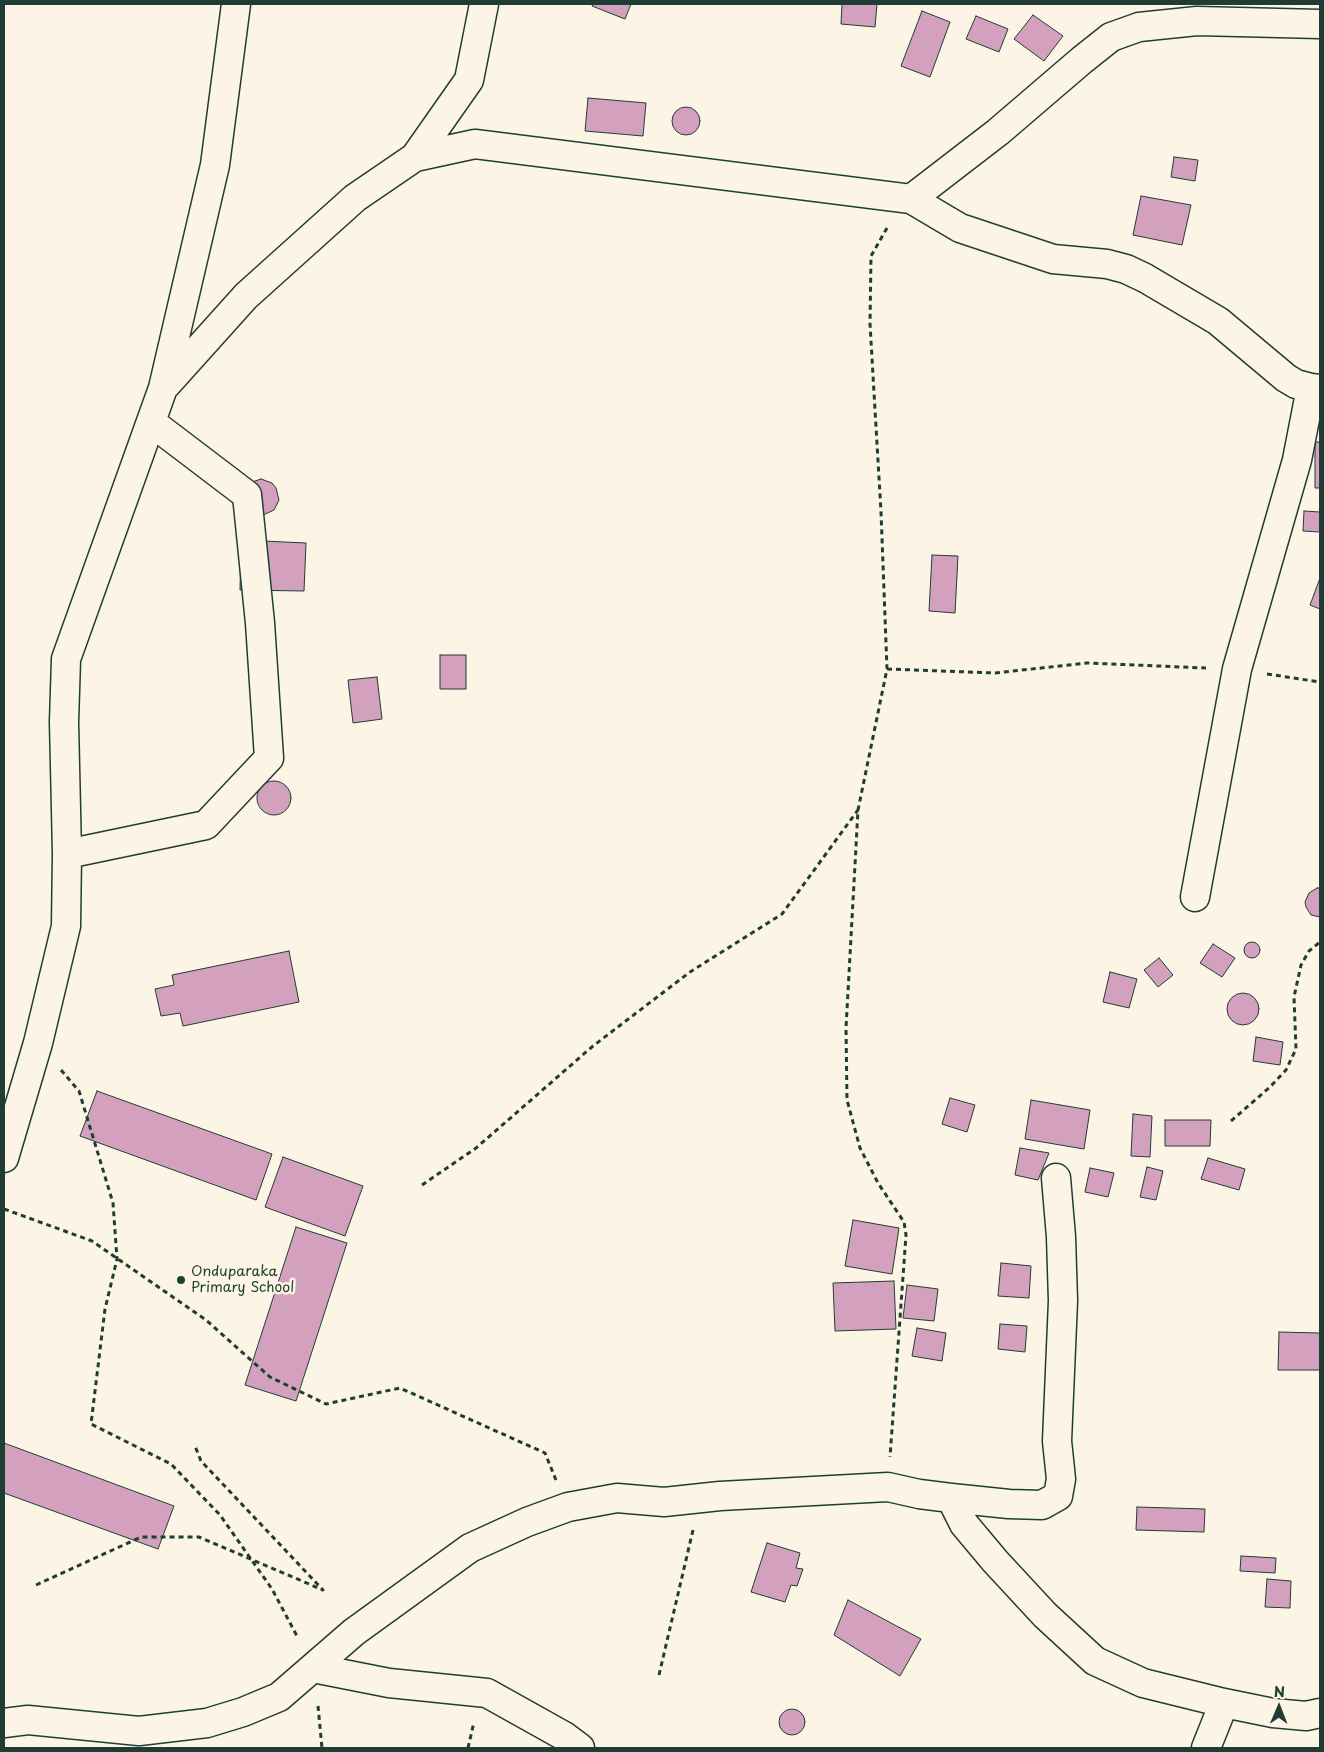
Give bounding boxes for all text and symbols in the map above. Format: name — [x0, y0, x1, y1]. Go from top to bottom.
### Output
place label: Onduparaka Primary School — [191, 1264, 294, 1296]
marker: Onduparaka Primary School — [175, 1274, 187, 1286]
text: N — [1274, 1681, 1285, 1702]
north arrow — [1254, 1682, 1304, 1732]

